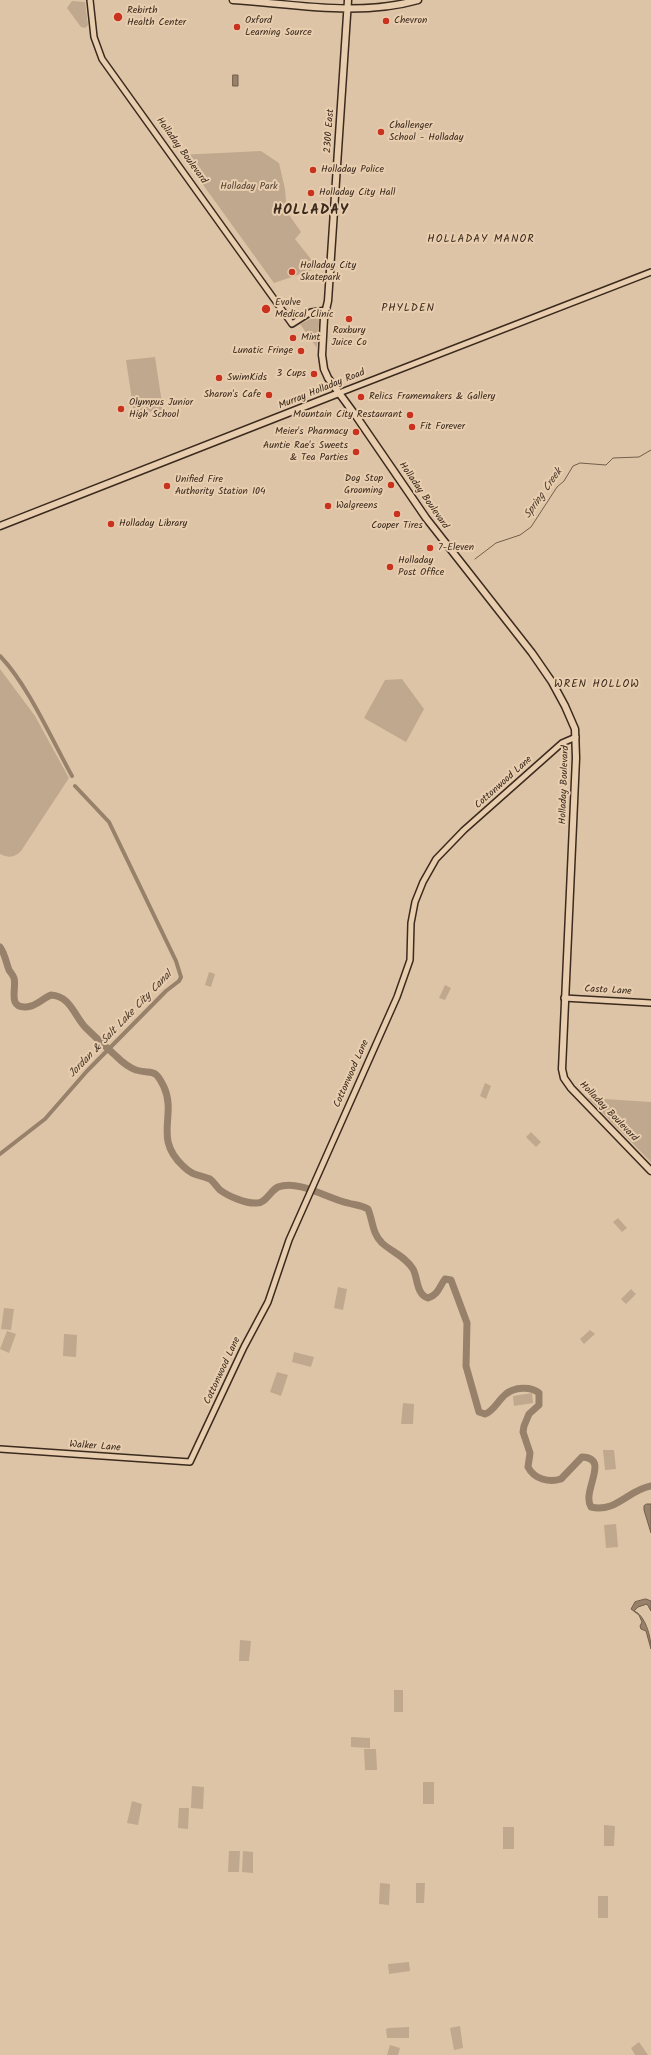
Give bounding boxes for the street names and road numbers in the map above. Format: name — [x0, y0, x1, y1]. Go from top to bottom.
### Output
street label: 2300 East — [322, 109, 338, 153]
street label: Holladay Boulevard — [153, 115, 209, 187]
street label: Murray Holladay Road — [277, 367, 367, 413]
street label: Holladay Boulevard — [395, 460, 451, 532]
street label: Holladay Boulevard — [558, 745, 572, 825]
street label: Cottonwood Lane — [473, 754, 535, 812]
street label: Casto Lane — [584, 984, 632, 998]
street label: Cottonwood Lane — [332, 1038, 372, 1110]
street label: Holladay Boulevard — [576, 1079, 640, 1145]
street label: Cottonwood Lane — [202, 1335, 244, 1407]
street label: Walker Lane — [69, 1439, 121, 1455]

